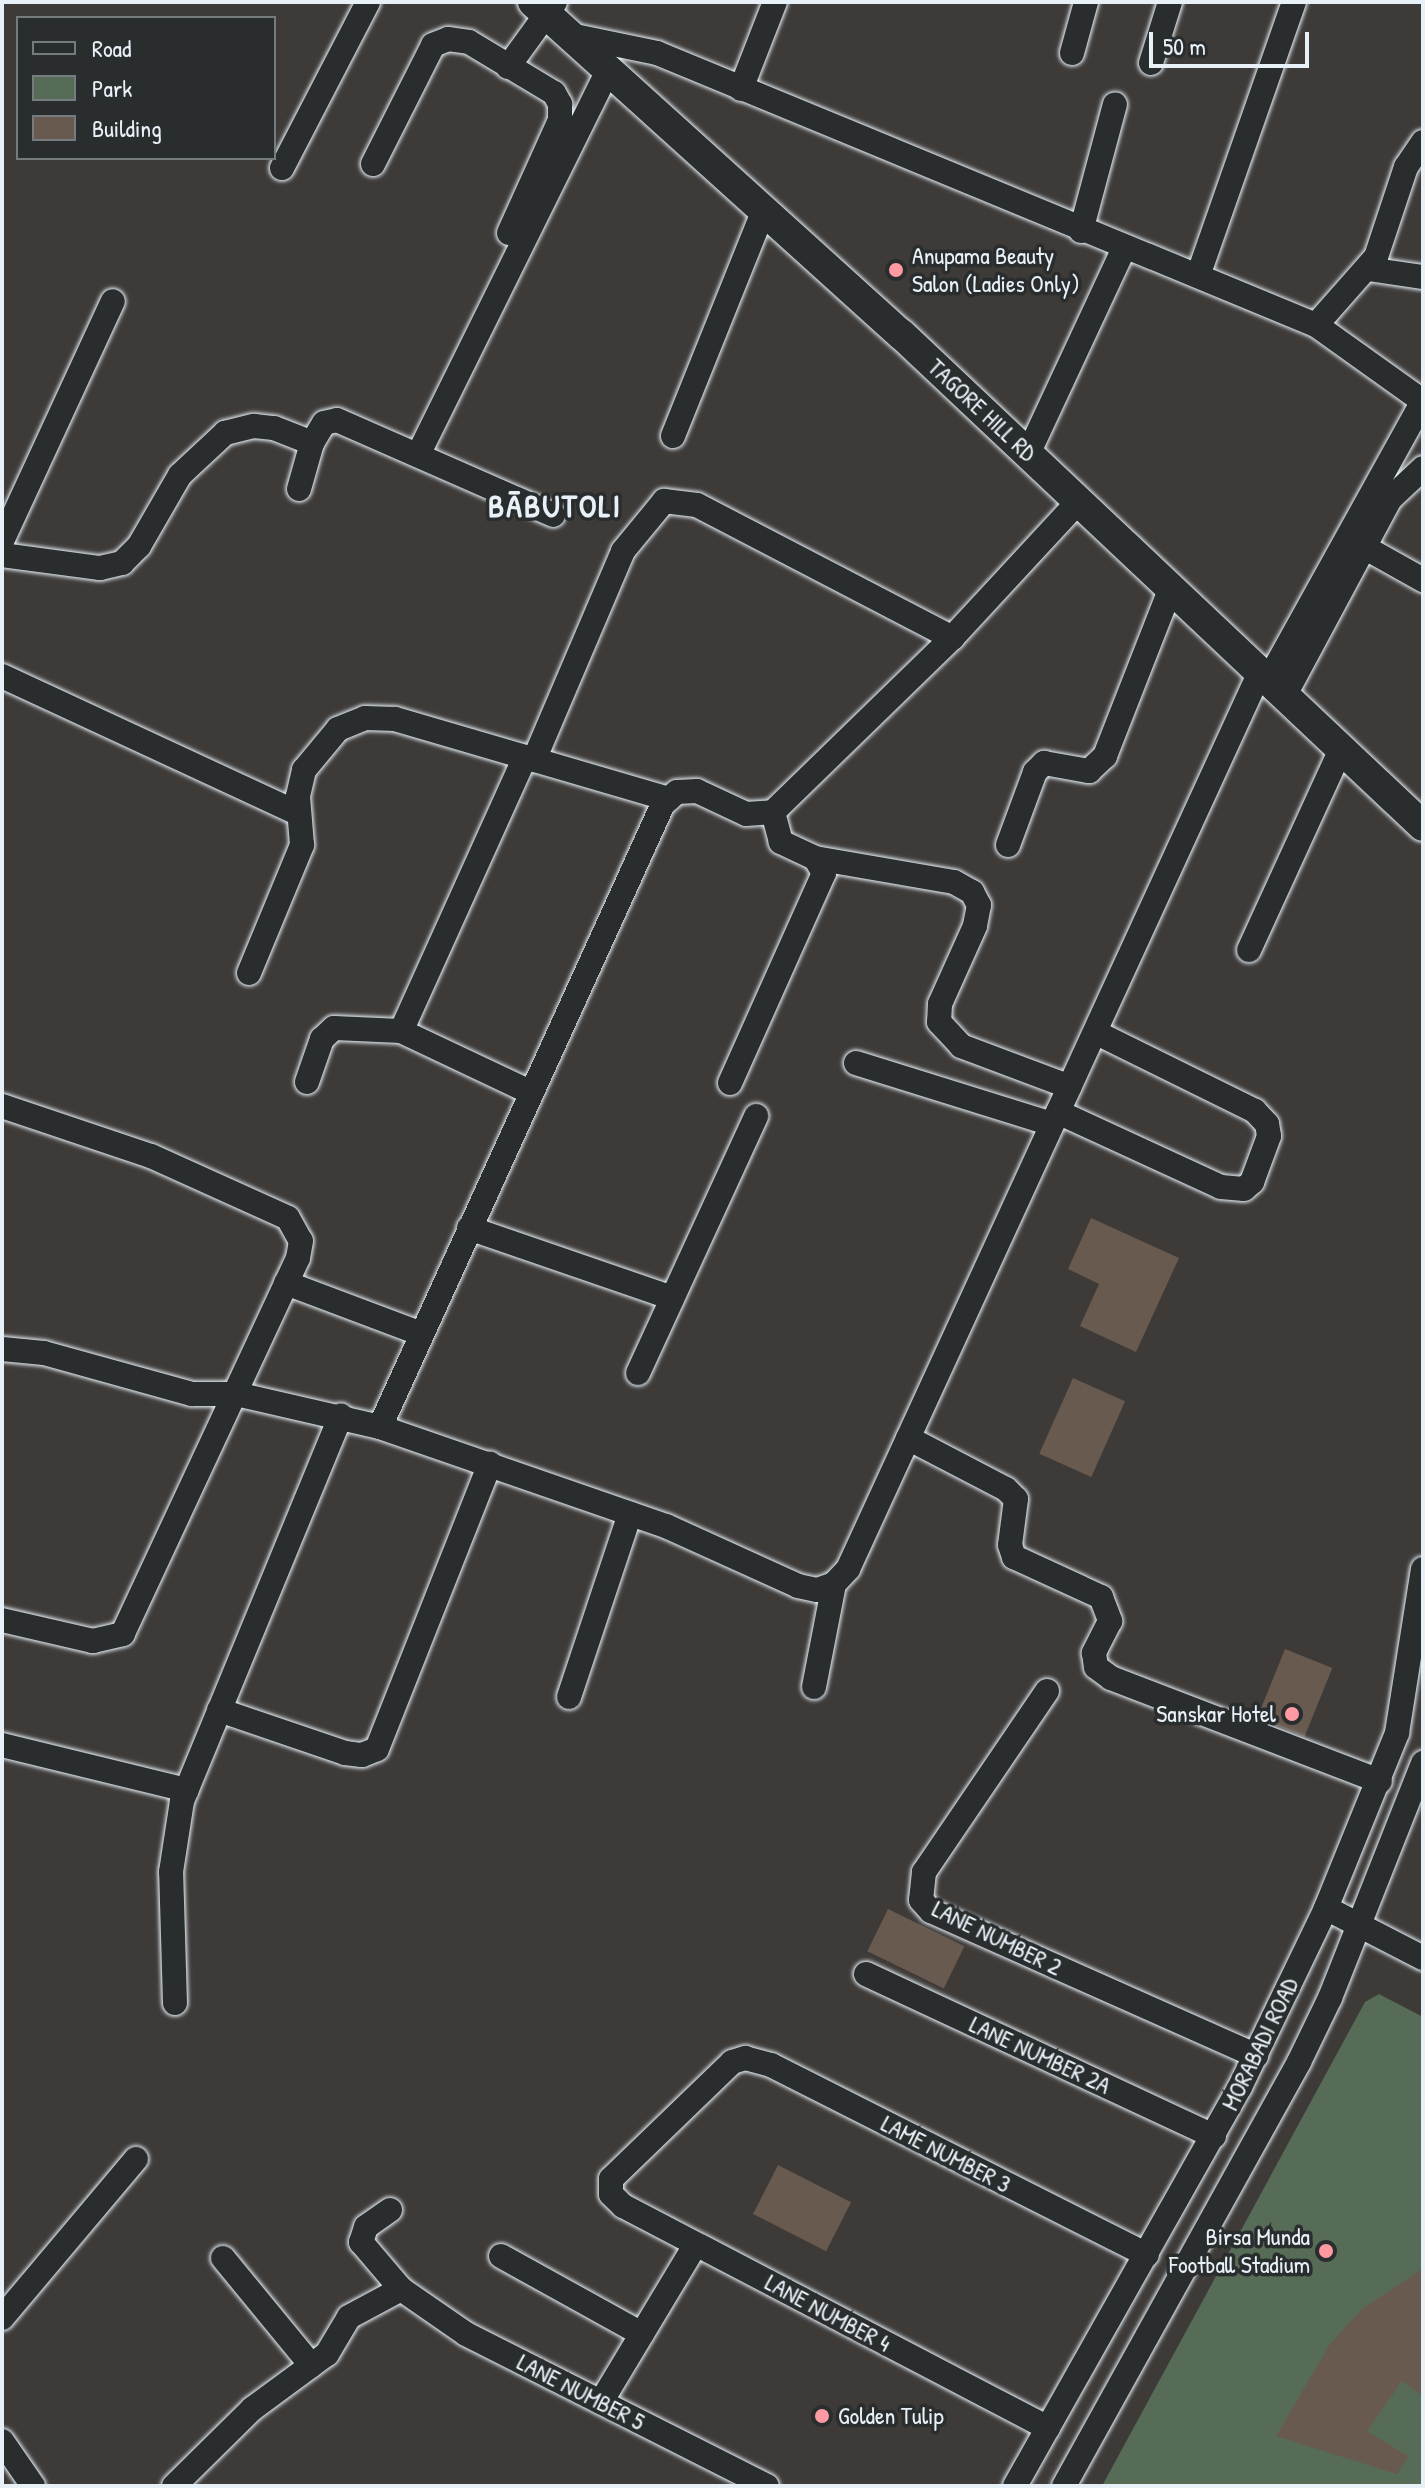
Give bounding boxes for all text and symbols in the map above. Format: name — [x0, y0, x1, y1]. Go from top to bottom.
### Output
legend — [16, 16, 276, 160]
scale bar — [1153, 16, 1313, 66]
text: 50 m — [1163, 30, 1206, 62]
text: Road — [92, 32, 131, 64]
text: Park — [92, 72, 132, 104]
text: Building — [92, 112, 162, 144]
place label: Anupama Beauty Salon (Ladies Only) — [912, 242, 1080, 298]
marker: Anupama Beauty Salon (Ladies Only) — [887, 261, 905, 279]
street label: TAGORE HILL RD — [922, 353, 1042, 467]
district label: BĀBUTOLI — [488, 487, 622, 525]
place label: Sanskar Hotel — [1156, 1700, 1276, 1728]
marker: Sanskar Hotel — [1283, 1705, 1301, 1723]
street label: LANE NUMBER 2 — [928, 1894, 1066, 1982]
street label: MORABADI ROAD — [1215, 1973, 1305, 2115]
street label: LANE NUMBER 2A — [965, 2010, 1115, 2100]
street label: LAME NUMBER 3 — [877, 2109, 1015, 2199]
place label: Birsa Munda Football Stadium — [1169, 2223, 1310, 2279]
marker: Birsa Munda Football Stadium — [1317, 2242, 1335, 2260]
street label: LANE NUMBER 4 — [760, 2268, 896, 2358]
street label: LANE NUMBER 5 — [512, 2348, 650, 2436]
place label: Golden Tulip — [838, 2402, 944, 2430]
marker: Golden Tulip — [813, 2407, 831, 2425]

